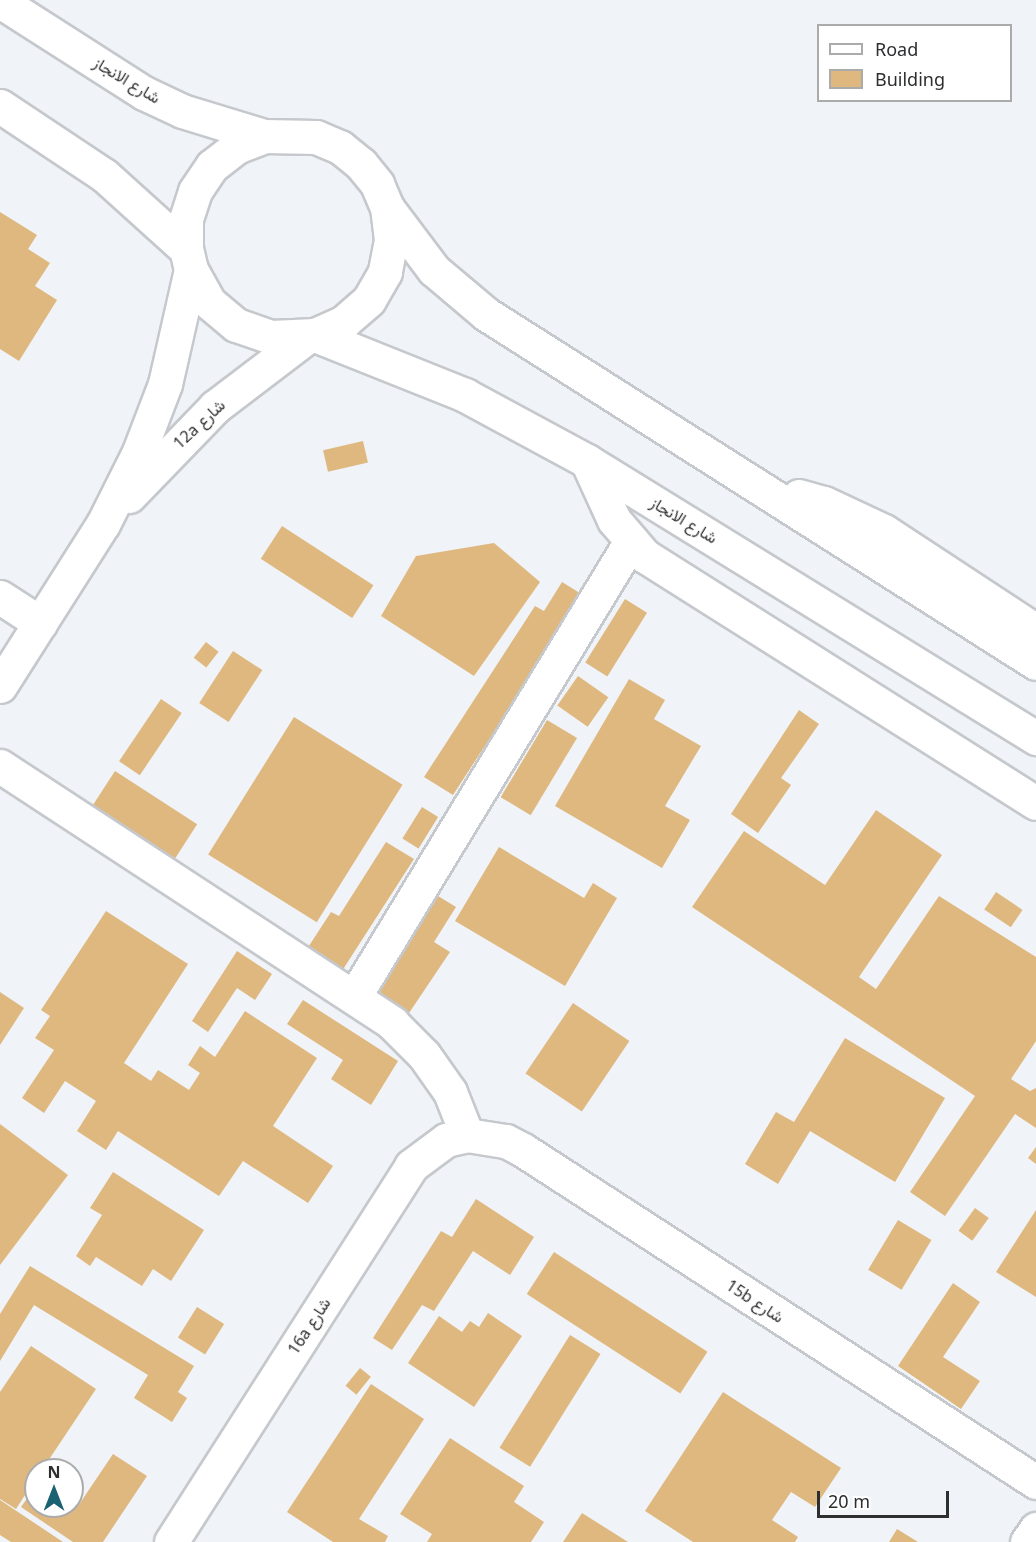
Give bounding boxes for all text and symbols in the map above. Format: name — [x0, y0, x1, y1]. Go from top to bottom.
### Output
legend — [817, 24, 1012, 102]
text: Road — [875, 37, 918, 61]
street label: شارع الانجاز — [90, 53, 164, 107]
text: Building — [875, 67, 945, 91]
street label: 12a شارع — [169, 395, 229, 453]
street label: شارع الانجاز — [647, 493, 721, 547]
street label: 15b شارع — [723, 1275, 787, 1327]
street label: 16a شارع — [284, 1294, 334, 1358]
north arrow — [24, 1458, 84, 1518]
text: N — [47, 1461, 61, 1483]
scale bar — [820, 1479, 952, 1517]
text: 20 m — [828, 1489, 870, 1513]

